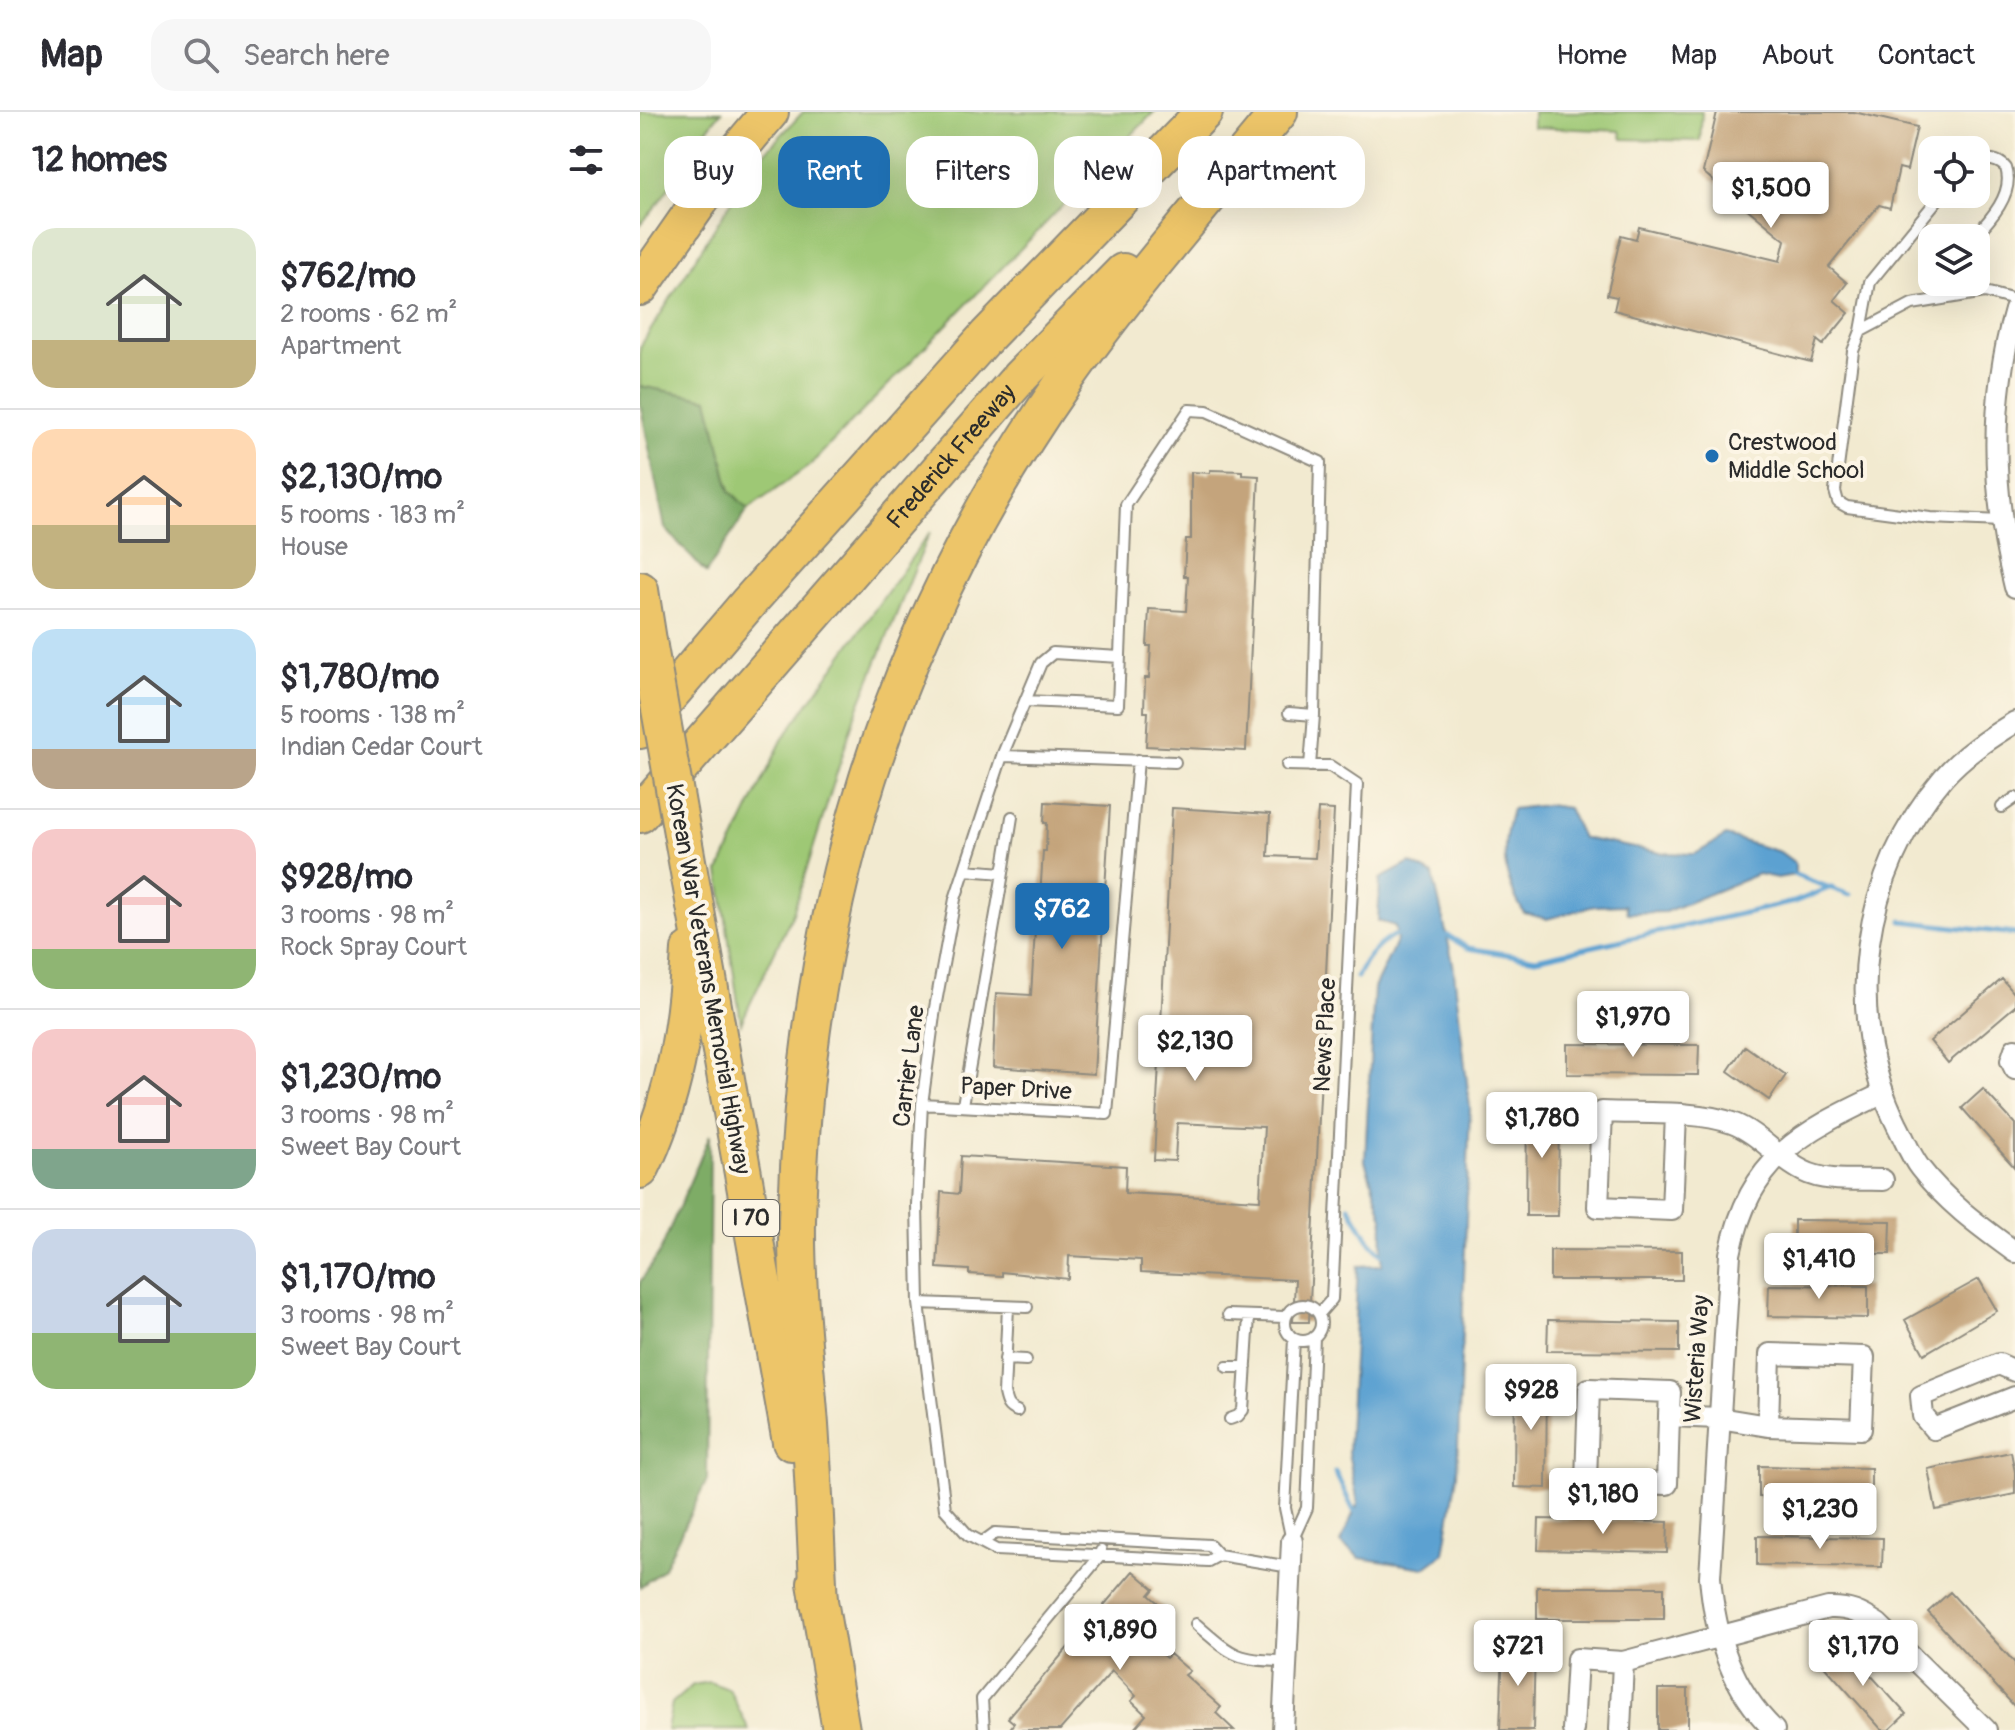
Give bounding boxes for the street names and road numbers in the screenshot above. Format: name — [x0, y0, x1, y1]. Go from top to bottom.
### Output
street label: Frederick Freeway — [880, 378, 1022, 535]
street label: Korean War Veterans Memorial Highway — [659, 781, 757, 1177]
street label: News Place — [1308, 977, 1342, 1093]
street label: Carrier Lane — [887, 1003, 931, 1129]
street label: Paper Drive — [960, 1072, 1073, 1106]
road number: I 70 — [723, 1200, 779, 1236]
street label: Wisteria Way — [1678, 1294, 1716, 1424]

